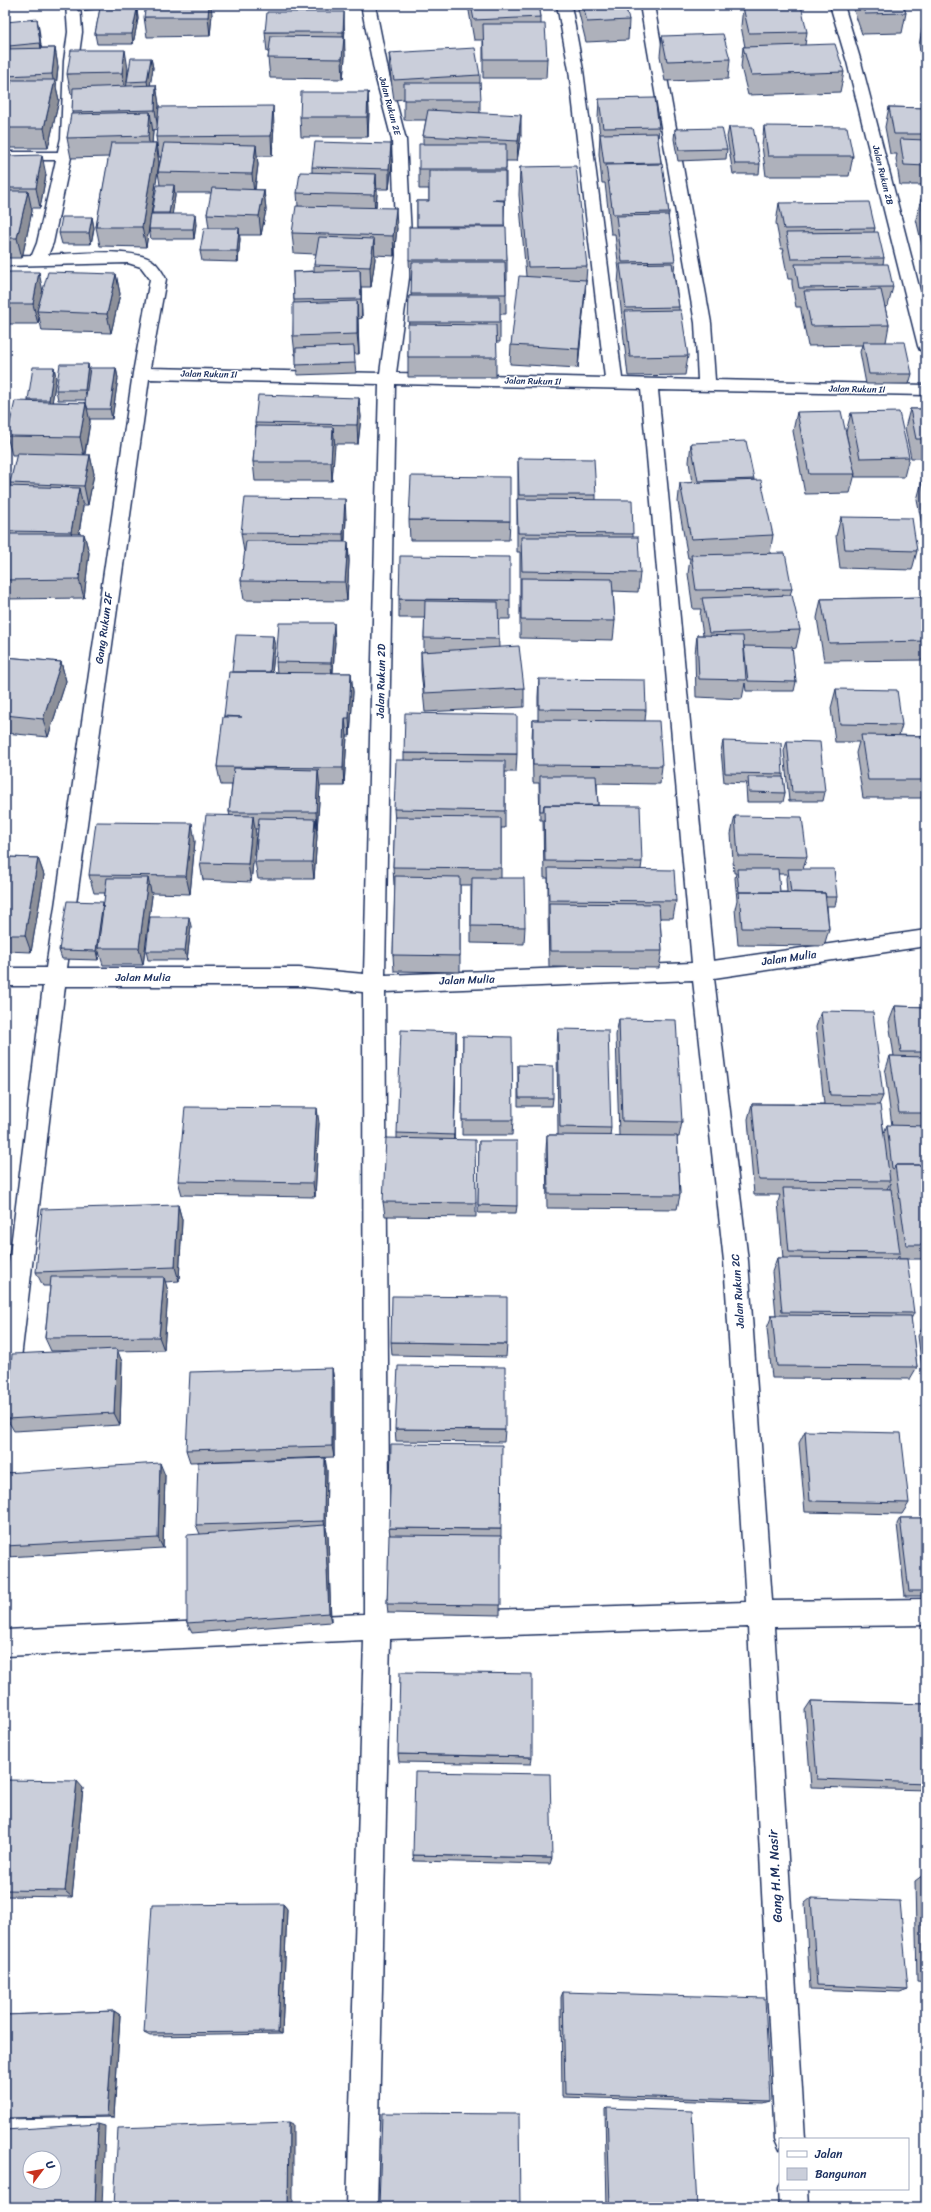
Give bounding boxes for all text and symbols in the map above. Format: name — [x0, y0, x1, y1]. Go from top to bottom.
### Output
street label: Jalan Rukun 2E — [374, 74, 406, 138]
street label: Jalan Rukun 2B — [868, 143, 898, 207]
street label: Jalan Rukun II — [180, 365, 238, 382]
street label: Jalan Rukun II — [504, 372, 562, 389]
street label: Jalan Rukun II — [828, 380, 886, 397]
street label: Gang Rukun 2F — [90, 590, 119, 665]
street label: Jalan Rukun 2D — [371, 643, 391, 719]
street label: Jalan Mulia — [759, 945, 818, 971]
street label: Jalan Mulia — [114, 968, 171, 987]
street label: Jalan Mulia — [438, 970, 495, 990]
street label: Jalan Rukun 2C — [726, 1253, 750, 1330]
street label: Gang H.M. Nasir — [761, 1828, 789, 1923]
legend — [779, 2138, 909, 2190]
text: Jalan — [814, 2143, 843, 2165]
north arrow — [22, 2150, 62, 2190]
text: U — [40, 2157, 60, 2174]
text: Bangunan — [815, 2163, 867, 2185]

